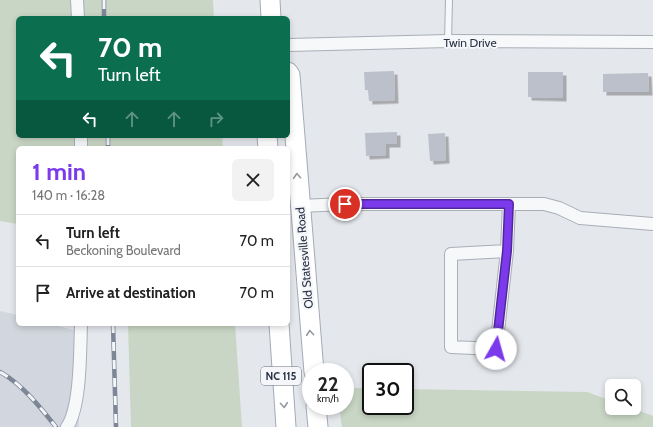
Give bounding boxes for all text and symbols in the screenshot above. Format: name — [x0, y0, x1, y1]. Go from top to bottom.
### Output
text: 70 m — [98, 30, 162, 64]
icon: left — [32, 32, 84, 84]
street label: Twin Drive — [443, 35, 497, 50]
text: Turn left — [98, 64, 161, 86]
icon: left — [79, 108, 101, 130]
icon: ahead — [121, 108, 143, 130]
icon: ahead — [163, 108, 185, 130]
icon: right — [205, 108, 227, 130]
text: 1 min — [32, 157, 86, 186]
button: close — [232, 159, 274, 201]
one-way arrow — [293, 173, 302, 179]
text: 140 m · 16:28 — [32, 187, 105, 203]
pin — [328, 187, 362, 221]
icon: arrive — [334, 193, 356, 215]
street label: Old Statesville Road — [292, 207, 316, 309]
text: Turn left — [66, 224, 120, 242]
icon: left — [32, 230, 54, 252]
text: 70 m — [240, 232, 274, 250]
text: Beckoning Boulevard — [66, 242, 181, 258]
icon: arrive — [32, 282, 54, 304]
text: Arrive at destination — [66, 284, 196, 302]
text: 70 m — [240, 284, 274, 302]
position arrow — [475, 328, 517, 370]
one-way arrow — [306, 330, 315, 336]
speed limit sign: 30 — [362, 363, 414, 415]
road number: NC 115 — [261, 367, 301, 385]
text: 22 — [317, 372, 339, 396]
map controls — [605, 379, 641, 415]
button: search — [605, 379, 641, 415]
text: km/h — [317, 392, 339, 405]
one-way arrow — [279, 402, 288, 408]

